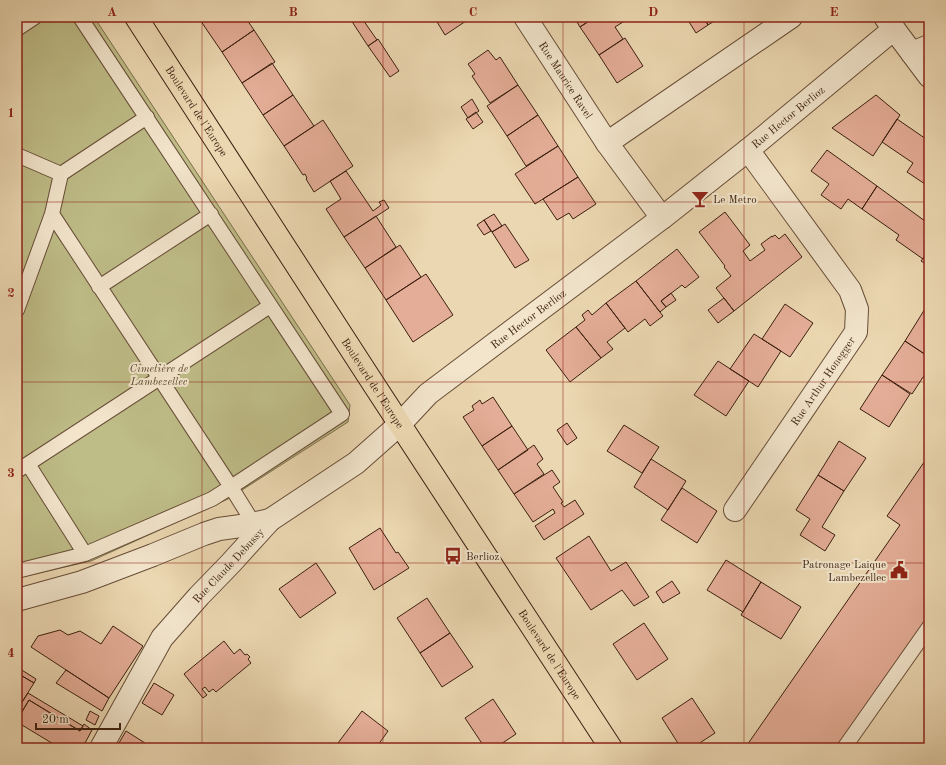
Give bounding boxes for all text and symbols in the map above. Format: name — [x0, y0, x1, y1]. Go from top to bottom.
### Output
text: A — [107, 6, 117, 19]
text: B — [288, 6, 298, 19]
text: C — [469, 6, 477, 19]
text: D — [648, 6, 658, 19]
text: E — [830, 6, 839, 19]
street label: Rue Maurice Ravel — [536, 40, 594, 121]
street label: Boulevard de l'Europe — [162, 65, 229, 159]
street label: Rue Hector Berlioz — [750, 85, 827, 151]
text: 1 — [7, 107, 15, 120]
bar icon: Le Metro — [690, 189, 710, 209]
place label: Le Metro — [713, 195, 757, 206]
text: 2 — [7, 287, 15, 300]
street label: Rue Hector Berlioz — [489, 288, 569, 352]
street label: Rue Arthur Honegger — [790, 335, 858, 428]
street label: Boulevard de l'Europe — [338, 337, 405, 431]
park label: Cimetière de Lambezellec — [130, 364, 189, 388]
text: 3 — [7, 467, 15, 480]
street label: Rue Claude Debussy — [192, 527, 267, 606]
bus stop icon: Berlioz — [443, 546, 463, 566]
place label: Berlioz — [466, 552, 500, 563]
place label: Patronage Laique Lambezellec — [802, 560, 886, 584]
public building icon: Patronage Laique Lambezellec — [889, 560, 909, 580]
street label: Boulevard de l'Europe — [515, 608, 582, 702]
text: 4 — [7, 647, 15, 660]
scale bar — [36, 705, 120, 731]
text: 20 m — [42, 714, 69, 726]

